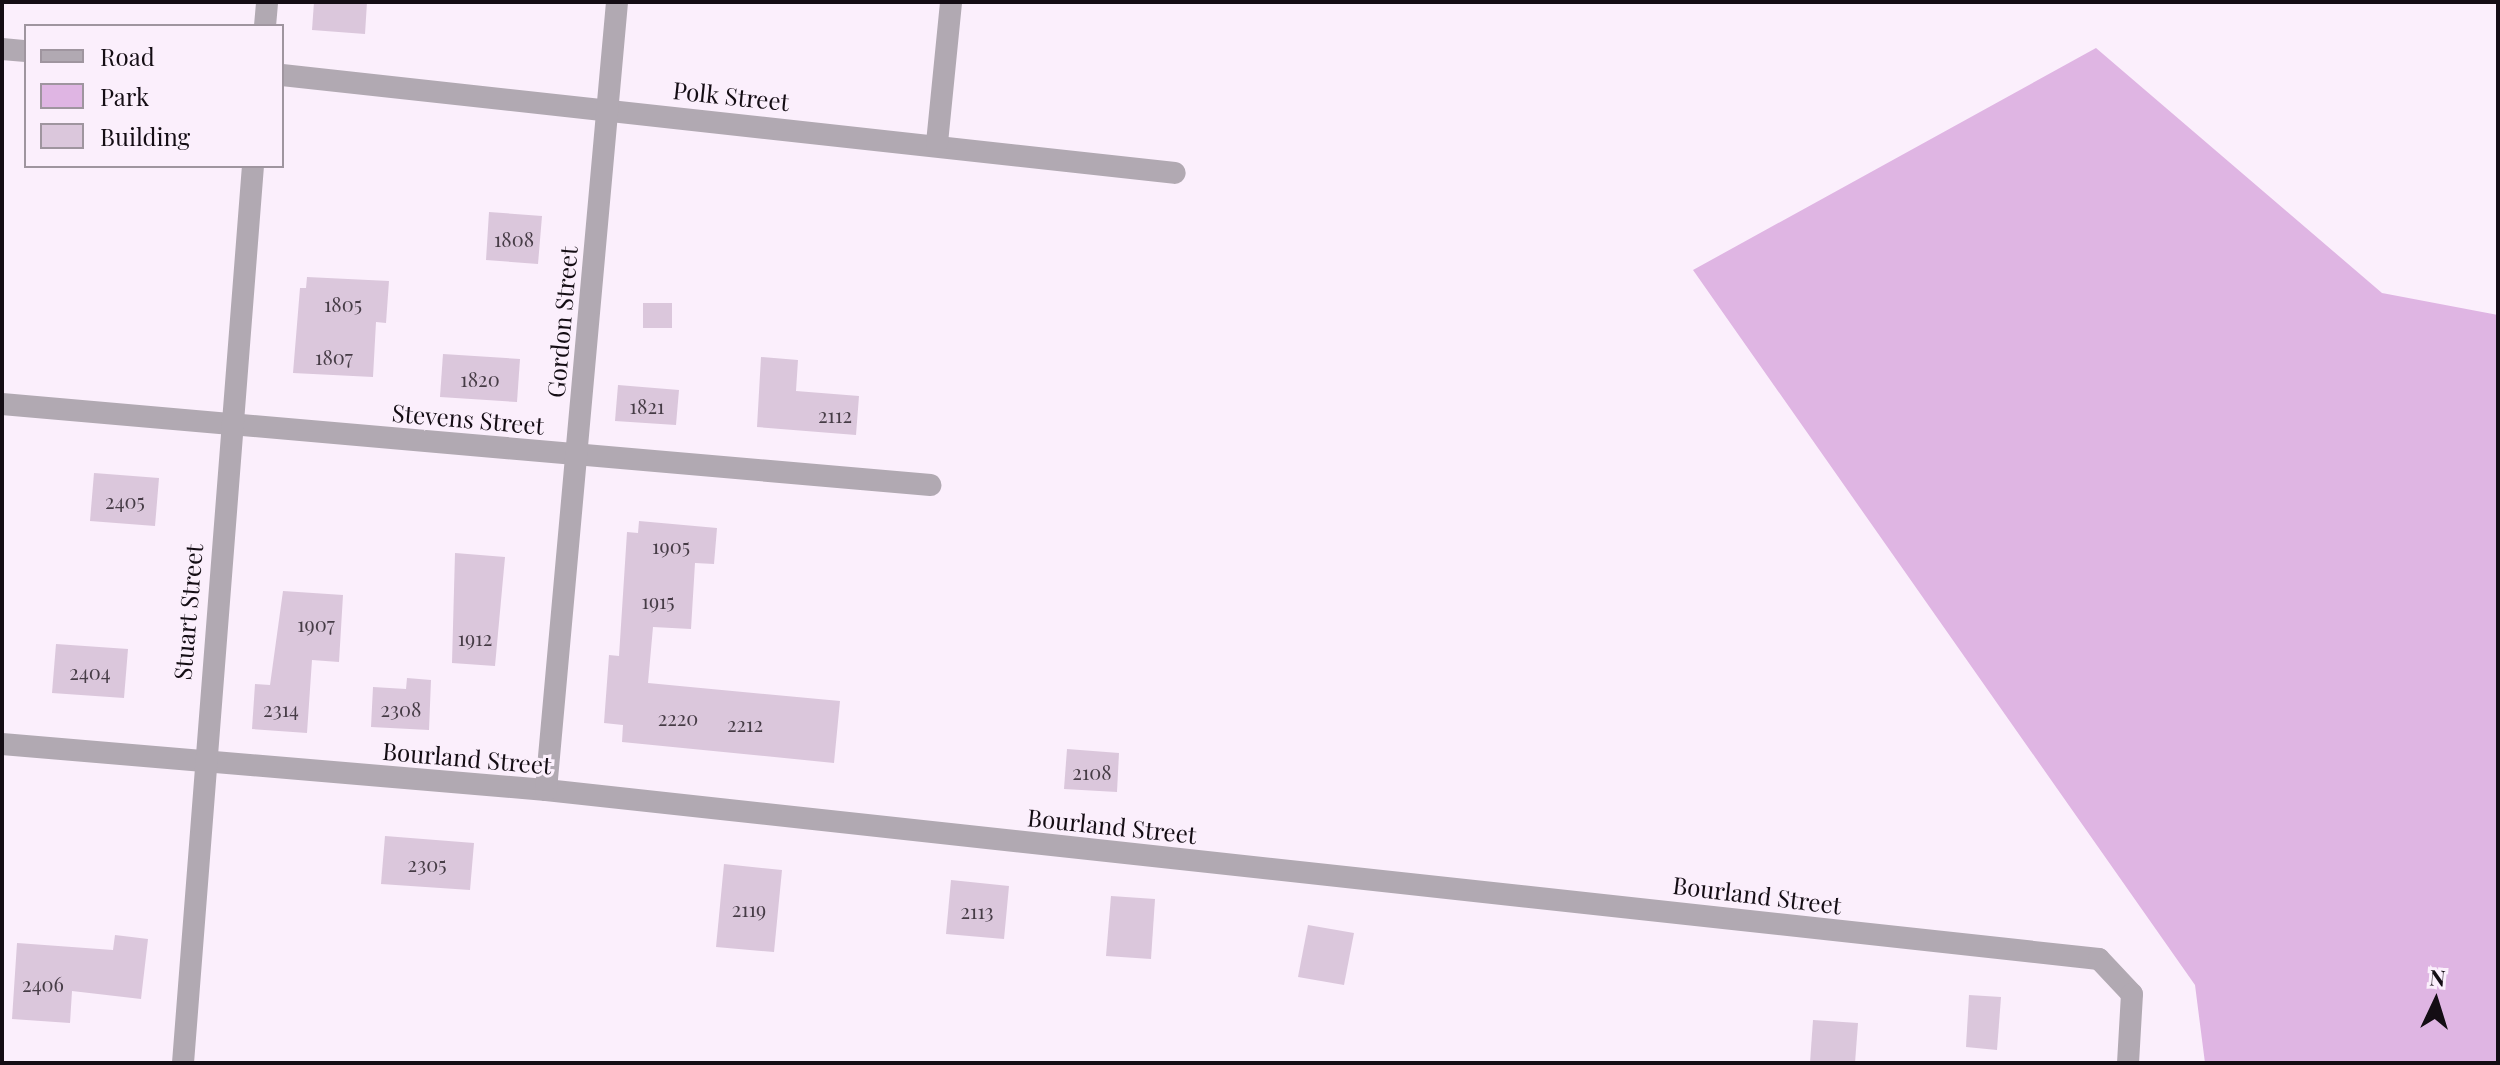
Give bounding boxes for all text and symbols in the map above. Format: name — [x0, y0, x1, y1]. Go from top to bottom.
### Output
legend — [24, 24, 284, 168]
text: Road — [100, 40, 155, 72]
street label: Polk Street — [671, 76, 791, 116]
text: Park — [100, 80, 149, 112]
text: Building — [100, 120, 190, 152]
house number: 1808 — [494, 226, 534, 250]
street label: Gordon Street — [541, 245, 583, 399]
house number: 1805 — [324, 291, 362, 315]
house number: 1807 — [315, 344, 353, 368]
house number: 1820 — [460, 366, 500, 390]
house number: 1821 — [630, 393, 664, 417]
street label: Stevens Street — [391, 398, 545, 440]
house number: 2112 — [818, 402, 852, 426]
house number: 2405 — [105, 488, 145, 512]
house number: 1905 — [652, 533, 690, 557]
street label: Stuart Street — [168, 543, 208, 681]
house number: 1915 — [641, 588, 675, 612]
house number: 1907 — [297, 611, 335, 635]
house number: 1912 — [458, 625, 492, 649]
house number: 2404 — [69, 659, 111, 683]
house number: 2314 — [263, 696, 299, 720]
house number: 2308 — [381, 696, 421, 720]
house number: 2220 — [658, 705, 698, 729]
house number: 2212 — [727, 711, 763, 735]
street label: Bourland Street — [381, 736, 553, 780]
house number: 2108 — [1072, 759, 1112, 783]
street label: Bourland Street — [1026, 803, 1198, 849]
house number: 2305 — [408, 851, 446, 875]
street label: Bourland Street — [1671, 870, 1843, 920]
house number: 2119 — [732, 896, 766, 920]
house number: 2113 — [960, 898, 994, 922]
north arrow — [2396, 961, 2476, 1041]
text: N — [2429, 962, 2447, 993]
house number: 2406 — [22, 971, 64, 995]

